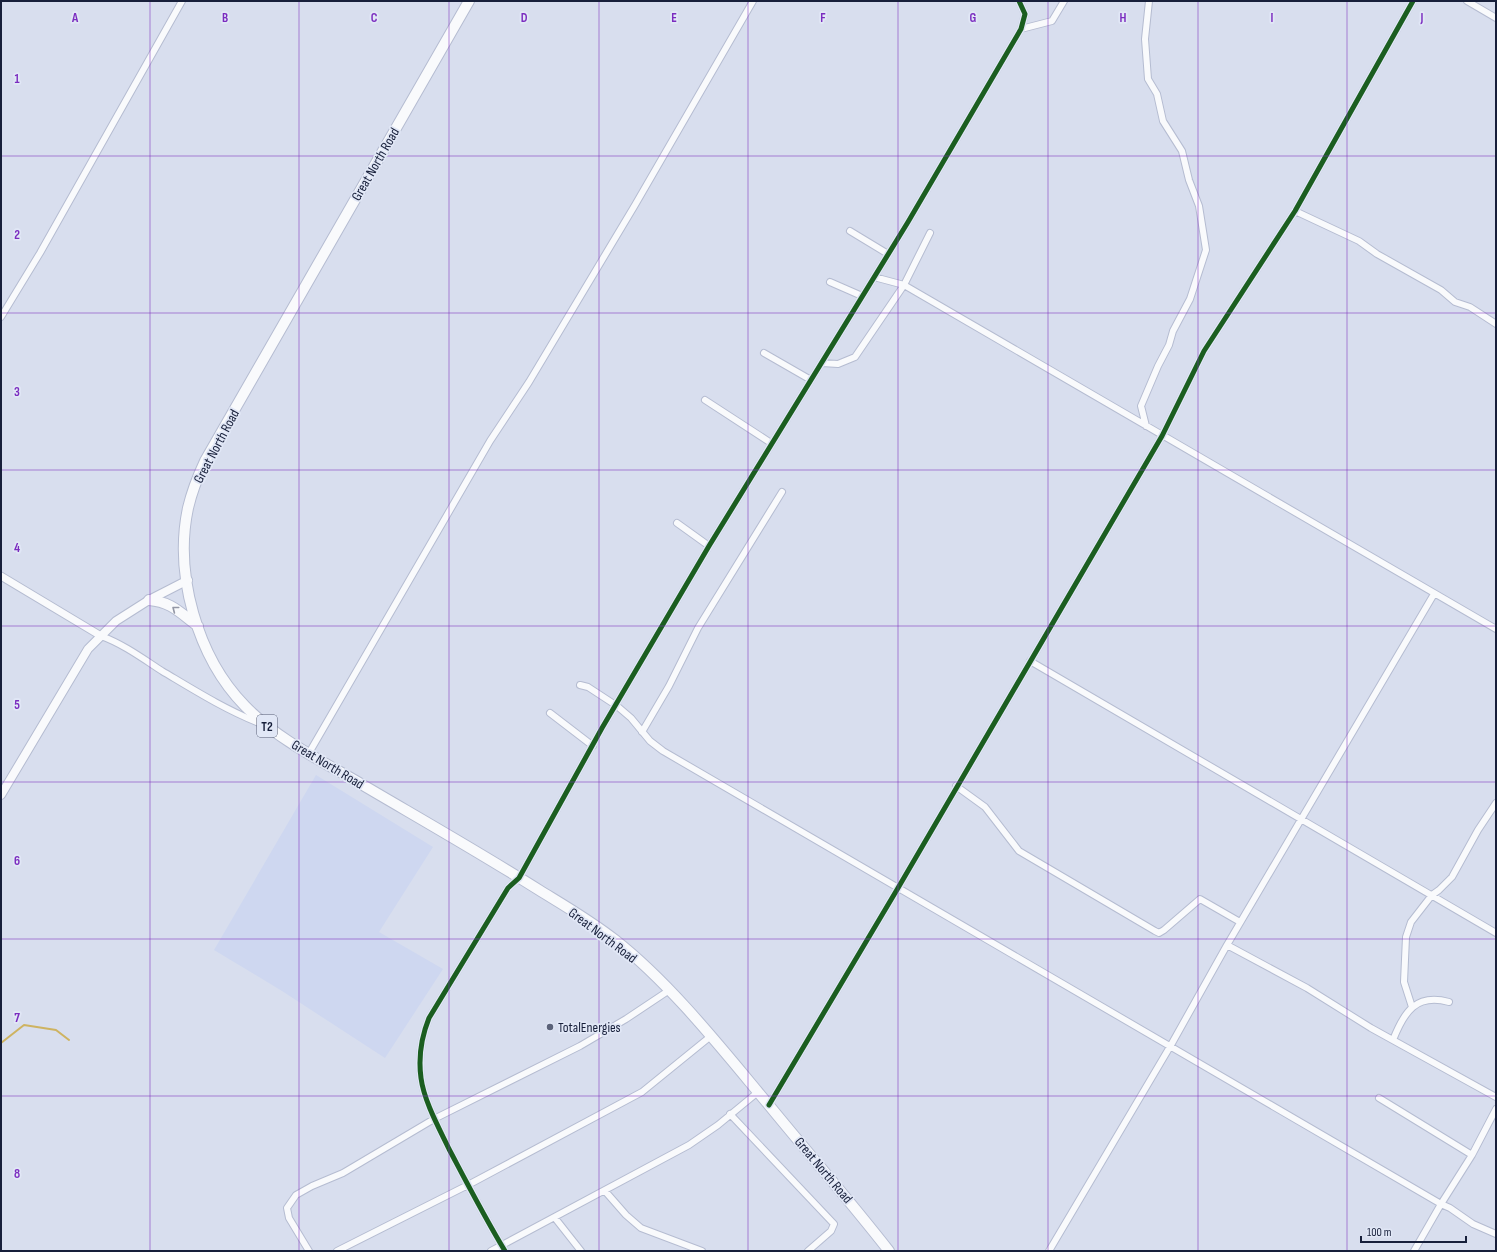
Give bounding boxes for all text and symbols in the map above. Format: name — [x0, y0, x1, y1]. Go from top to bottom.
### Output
text: A — [71, 10, 79, 26]
text: B — [222, 10, 228, 26]
text: C — [371, 10, 378, 26]
text: D — [521, 10, 528, 26]
text: E — [671, 10, 677, 26]
text: F — [820, 10, 826, 26]
text: G — [970, 10, 977, 26]
text: H — [1120, 10, 1127, 26]
text: I — [1271, 10, 1274, 26]
text: J — [1420, 10, 1424, 26]
text: 1 — [14, 71, 20, 87]
street label: Great North Road — [348, 125, 403, 204]
text: 2 — [14, 227, 20, 243]
text: 3 — [14, 384, 20, 400]
street label: Great North Road — [190, 406, 243, 486]
text: 4 — [14, 540, 20, 556]
one-way arrow — [173, 607, 180, 614]
text: 5 — [14, 697, 20, 713]
road number: T2 — [257, 715, 277, 737]
street label: Great North Road — [289, 736, 367, 793]
text: 6 — [14, 853, 20, 869]
street label: Great North Road — [565, 904, 640, 967]
text: 7 — [14, 1010, 20, 1026]
place label: TotalEnergies — [558, 1019, 621, 1036]
marker: TotalEnergies — [545, 1022, 555, 1032]
street label: Great North Road — [791, 1134, 856, 1207]
text: 8 — [14, 1166, 20, 1182]
scale bar — [1361, 1218, 1466, 1244]
text: 100 m — [1367, 1225, 1392, 1240]

